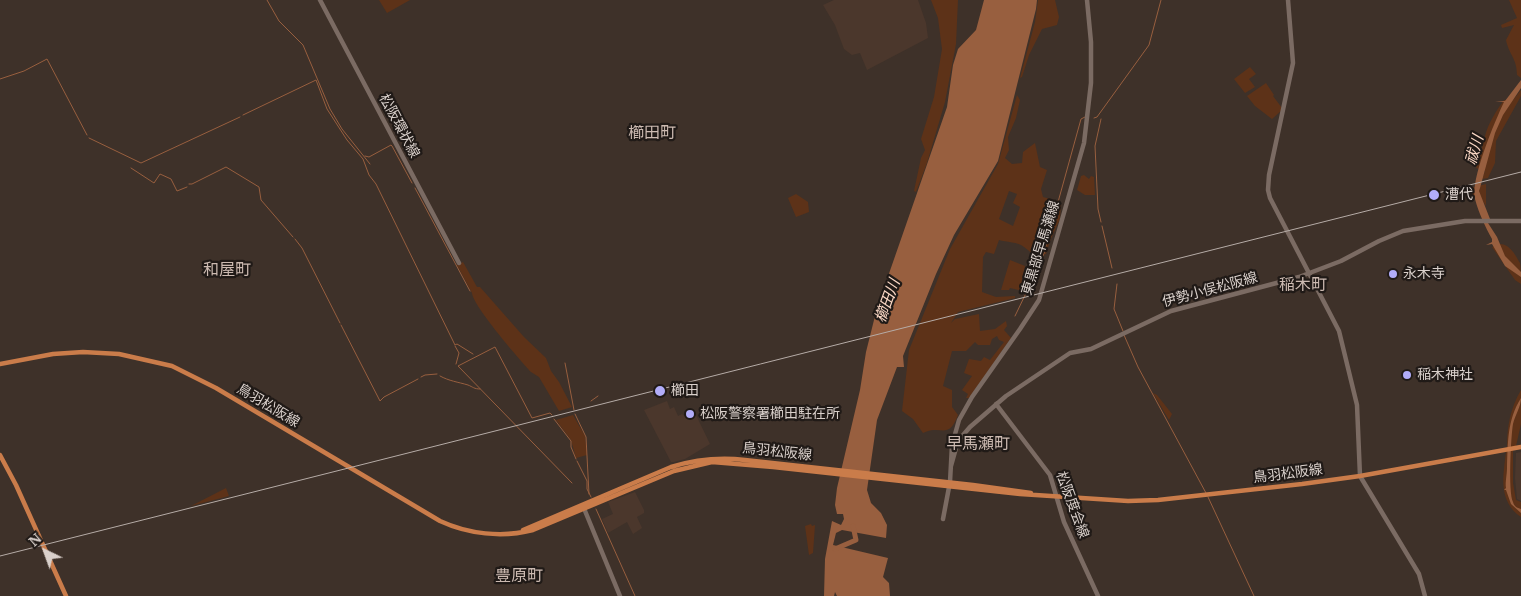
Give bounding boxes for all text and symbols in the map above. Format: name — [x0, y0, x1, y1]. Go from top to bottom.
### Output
street label: 松阪環状線 — [375, 91, 423, 161]
district label: 櫛田町 — [628, 123, 676, 143]
water label: 祓川 — [1462, 133, 1488, 167]
place label: 漕代 — [1445, 187, 1473, 203]
marker: 漕代 — [1427, 188, 1441, 202]
street label: 東黒部早馬瀬線 — [1019, 199, 1063, 297]
district label: 和屋町 — [203, 260, 251, 280]
place label: 永木寺 — [1403, 266, 1445, 282]
marker: 永木寺 — [1387, 268, 1399, 280]
street label: 伊勢小俣松阪線 — [1160, 269, 1260, 311]
district label: 稲木町 — [1279, 275, 1327, 295]
water label: 櫛田川 — [872, 277, 904, 325]
place label: 稲木神社 — [1417, 367, 1473, 383]
marker: 稲木神社 — [1401, 369, 1413, 381]
street label: 鳥羽松阪線 — [234, 381, 302, 431]
place label: 櫛田 — [671, 383, 699, 399]
marker: 櫛田 — [653, 384, 667, 398]
place label: 松阪警察署櫛田駐在所 — [700, 406, 840, 422]
marker: 松阪警察署櫛田駐在所 — [684, 408, 696, 420]
district label: 早馬瀬町 — [946, 434, 1010, 454]
street label: 鳥羽松阪線 — [741, 440, 813, 464]
street label: 鳥羽松阪線 — [1252, 461, 1324, 487]
street label: 松阪度会線 — [1052, 469, 1092, 541]
north arrow — [20, 526, 70, 576]
text: N — [25, 529, 45, 550]
district label: 豊原町 — [495, 566, 543, 586]

